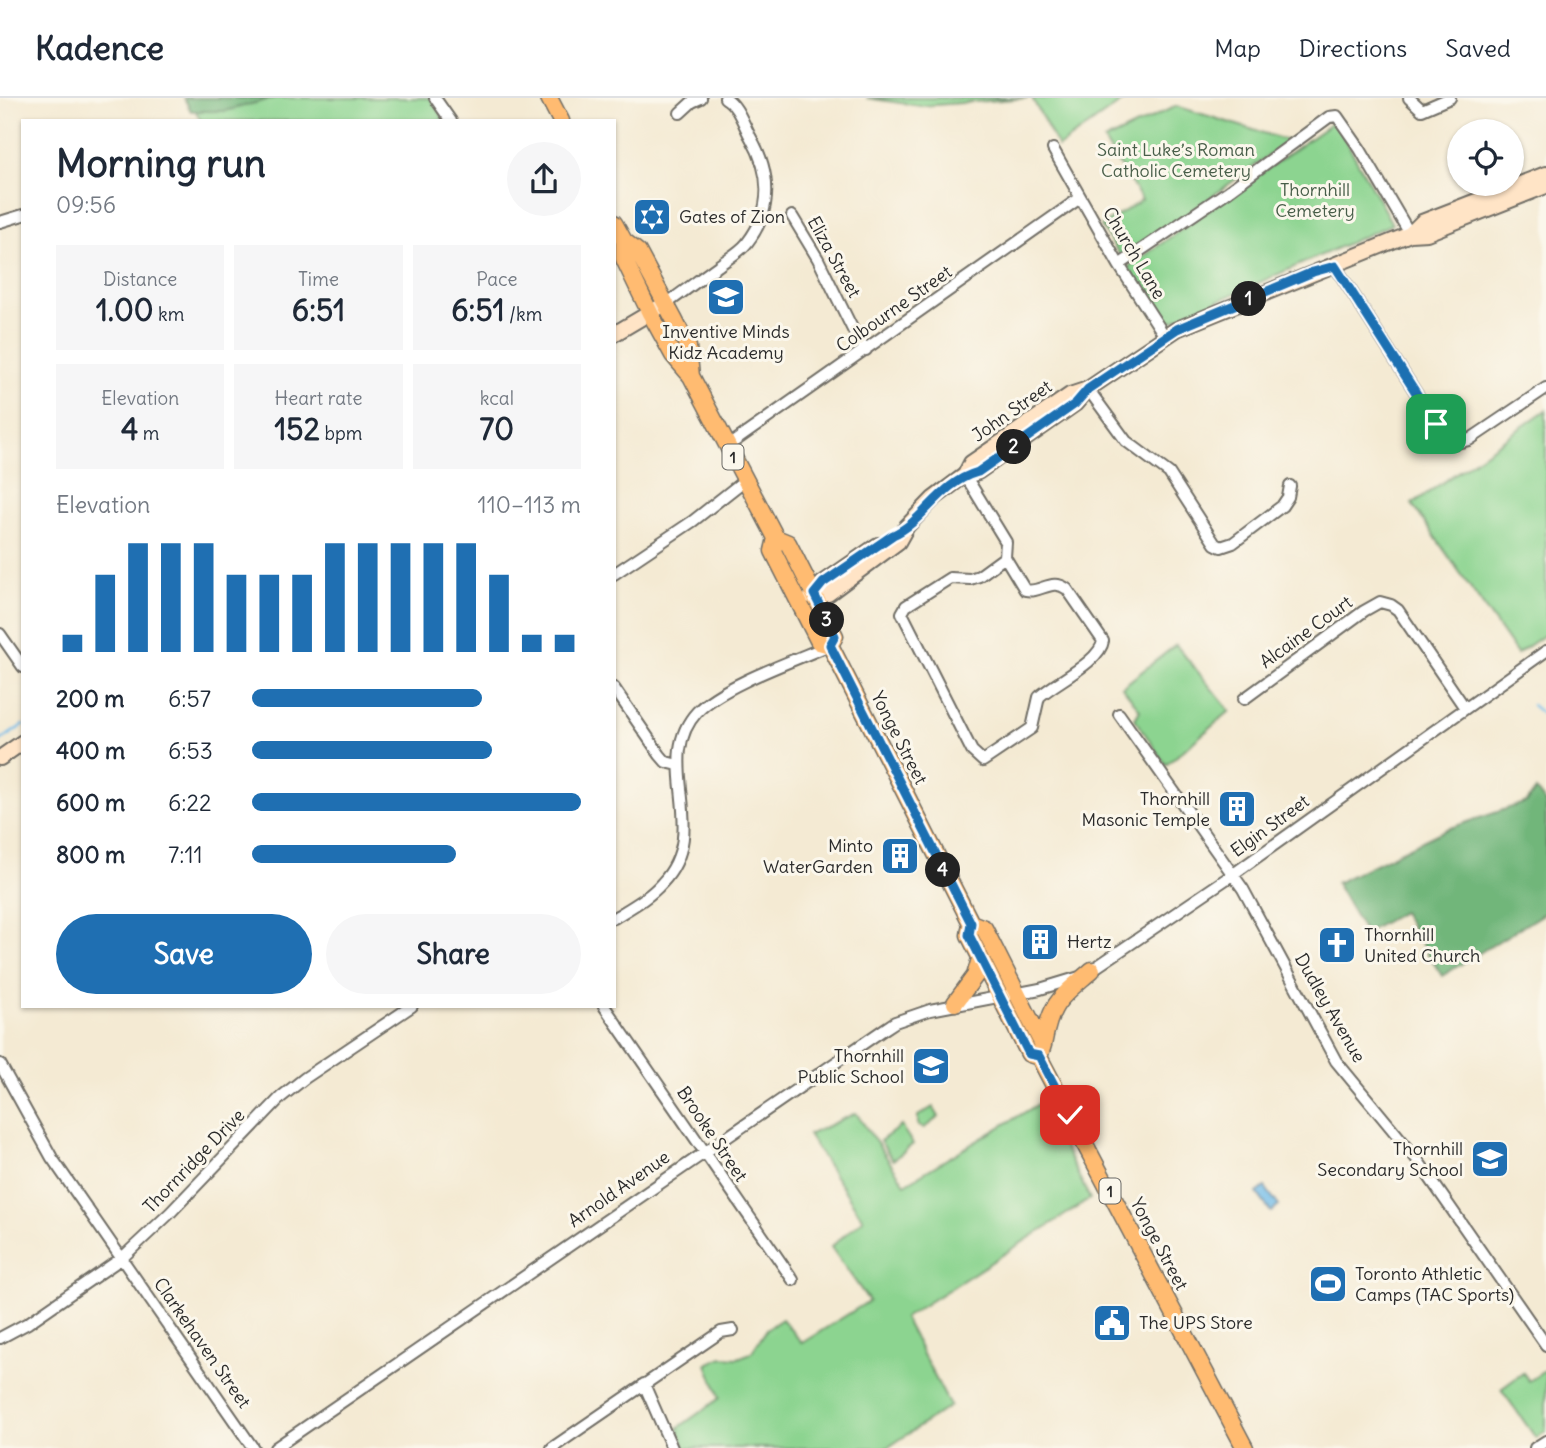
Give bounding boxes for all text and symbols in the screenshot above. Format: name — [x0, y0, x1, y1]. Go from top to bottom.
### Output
text: Kadence — [35, 27, 164, 69]
text: Map — [1214, 33, 1261, 63]
text: Directions — [1299, 33, 1407, 63]
text: Saved — [1445, 33, 1511, 63]
map controls — [1447, 119, 1524, 196]
button: locate — [1447, 119, 1524, 196]
park label: Saint Luke’s Roman Catholic Cemetery — [1097, 138, 1255, 182]
text: Morning run — [56, 140, 266, 187]
button: share — [507, 142, 581, 216]
park label: Thornhill Cemetery — [1275, 178, 1355, 222]
text: 09:56 — [56, 190, 116, 219]
synagogue icon: Gates of Zion — [631, 196, 673, 238]
street label: Church Lane — [1098, 202, 1171, 303]
place label: Gates of Zion — [679, 205, 785, 228]
street label: Eliza Street — [803, 212, 866, 302]
street label: Colbourne Street — [831, 260, 956, 357]
text: Distance — [103, 267, 177, 291]
text: Time — [298, 267, 339, 291]
text: Pace — [476, 267, 517, 291]
school or university icon: Inventive Minds Kidz Academy — [705, 276, 747, 318]
pin: 1 — [1232, 282, 1266, 316]
text: 1 — [1245, 286, 1252, 310]
text: 1.00 — [96, 291, 154, 329]
text: 6:51 — [292, 291, 345, 329]
text: 6:51 — [451, 291, 505, 329]
text: km — [154, 302, 184, 326]
text: /km — [505, 302, 542, 326]
place label: Inventive Minds Kidz Academy — [662, 320, 790, 364]
street label: John Street — [967, 375, 1056, 446]
text: Elevation — [101, 386, 179, 410]
text: Heart rate — [274, 386, 363, 410]
text: kcal — [480, 386, 514, 410]
pin — [1406, 394, 1466, 454]
icon: arrive — [1417, 405, 1455, 443]
text: 4 — [121, 410, 138, 448]
text: 152 — [274, 410, 320, 448]
text: 70 — [480, 410, 514, 448]
text: m — [138, 421, 159, 445]
text: bpm — [320, 421, 363, 445]
pin: 2 — [996, 430, 1032, 464]
text: 2 — [1008, 434, 1019, 458]
road number: 1 — [722, 444, 744, 470]
text: Elevation — [56, 490, 150, 519]
text: 110–113 m — [478, 490, 581, 519]
street label: Alcaine Court — [1255, 590, 1357, 673]
pin: 3 — [810, 602, 844, 638]
text: 3 — [821, 607, 832, 631]
text: 200 m — [56, 684, 125, 713]
text: 6:57 — [168, 684, 211, 713]
street label: Yonge Street — [866, 687, 933, 788]
text: 400 m — [56, 736, 125, 765]
text: 6:53 — [168, 736, 213, 765]
place label: Thornhill Masonic Temple — [1081, 787, 1210, 831]
text: 600 m — [56, 788, 125, 817]
text: 6:22 — [168, 788, 212, 817]
building icon: Thornhill Masonic Temple — [1216, 788, 1258, 830]
street label: Elgin Street — [1226, 789, 1313, 862]
place label: Minto WaterGarden — [763, 834, 873, 878]
building icon: Minto WaterGarden — [879, 835, 921, 877]
text: 800 m — [56, 840, 125, 869]
text: 7:11 — [168, 840, 203, 869]
pin: 4 — [926, 852, 960, 888]
text: 4 — [937, 857, 948, 881]
button: Save — [56, 914, 312, 994]
button: Share — [326, 914, 581, 994]
building icon: Hertz — [1019, 921, 1061, 963]
place label: Thornhill United Church — [1364, 923, 1480, 967]
church icon: Thornhill United Church — [1316, 924, 1358, 966]
place label: Hertz — [1067, 930, 1112, 953]
street label: Dudley Avenue — [1290, 949, 1371, 1066]
place label: Thornhill Public School — [797, 1044, 904, 1088]
school or university icon: Thornhill Public School — [910, 1045, 952, 1087]
street label: Brooke Street — [672, 1082, 753, 1186]
pin — [1040, 1085, 1100, 1145]
icon: check — [1051, 1096, 1089, 1134]
street label: Thornridge Drive — [138, 1104, 249, 1218]
place label: Thornhill Secondary School — [1317, 1137, 1463, 1181]
school or university icon: Thornhill Secondary School — [1469, 1138, 1511, 1180]
street label: Arnold Avenue — [564, 1145, 674, 1232]
road number: 1 — [1100, 1178, 1120, 1204]
street label: Yonge Street — [1125, 1194, 1193, 1294]
place label: Toronto Athletic Camps (TAC Sports) — [1355, 1262, 1514, 1306]
sports icon: Toronto Athletic Camps (TAC Sports) — [1307, 1263, 1349, 1305]
street label: Clarkehaven Street — [149, 1273, 256, 1412]
public building icon: The UPS Store — [1091, 1302, 1133, 1344]
place label: The UPS Store — [1139, 1311, 1253, 1334]

